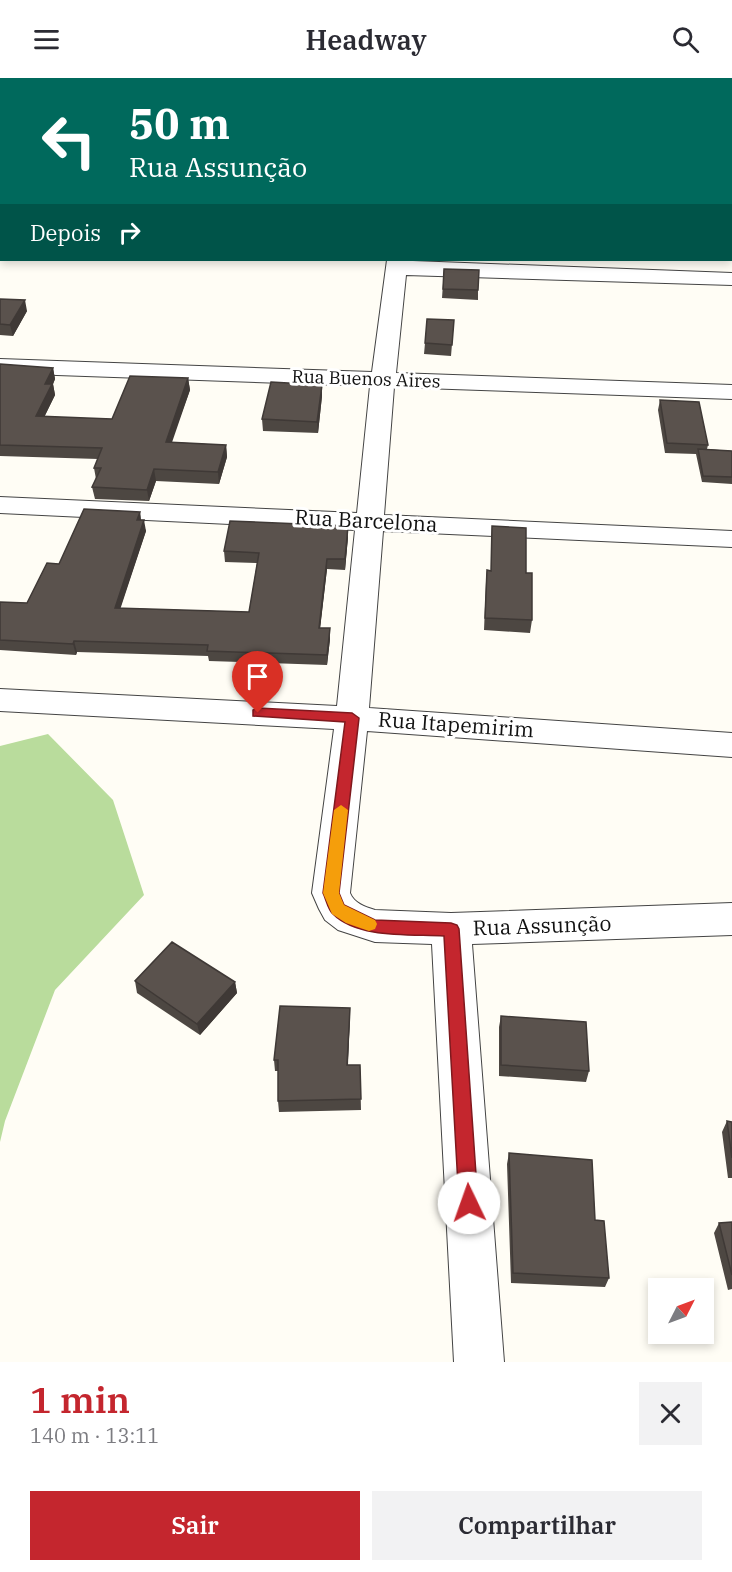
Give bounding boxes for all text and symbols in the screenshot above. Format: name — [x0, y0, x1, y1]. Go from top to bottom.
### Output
text: Headway — [305, 22, 427, 57]
icon: menu — [30, 23, 63, 56]
icon: search — [669, 23, 702, 56]
text: 50 m — [129, 96, 230, 151]
icon: left — [30, 102, 108, 180]
text: Rua Assunção — [129, 149, 307, 184]
icon: right — [113, 216, 146, 249]
text: Depois — [30, 218, 101, 247]
street label: Rua Buenos Aires — [291, 364, 441, 393]
street label: Rua Barcelona — [294, 502, 438, 538]
pin — [232, 651, 283, 713]
icon: arrive — [241, 660, 274, 693]
street label: Rua Itapemirim — [377, 705, 535, 743]
street label: Rua Assunção — [472, 909, 612, 941]
position arrow — [437, 1171, 501, 1235]
north arrow — [648, 1278, 714, 1344]
map controls — [648, 1278, 714, 1344]
text: 1 min — [30, 1376, 130, 1423]
button: close — [639, 1382, 702, 1445]
text: 140 m · 13:11 — [30, 1422, 159, 1449]
button: Sair — [30, 1491, 360, 1560]
button: Compartilhar — [372, 1491, 702, 1560]

